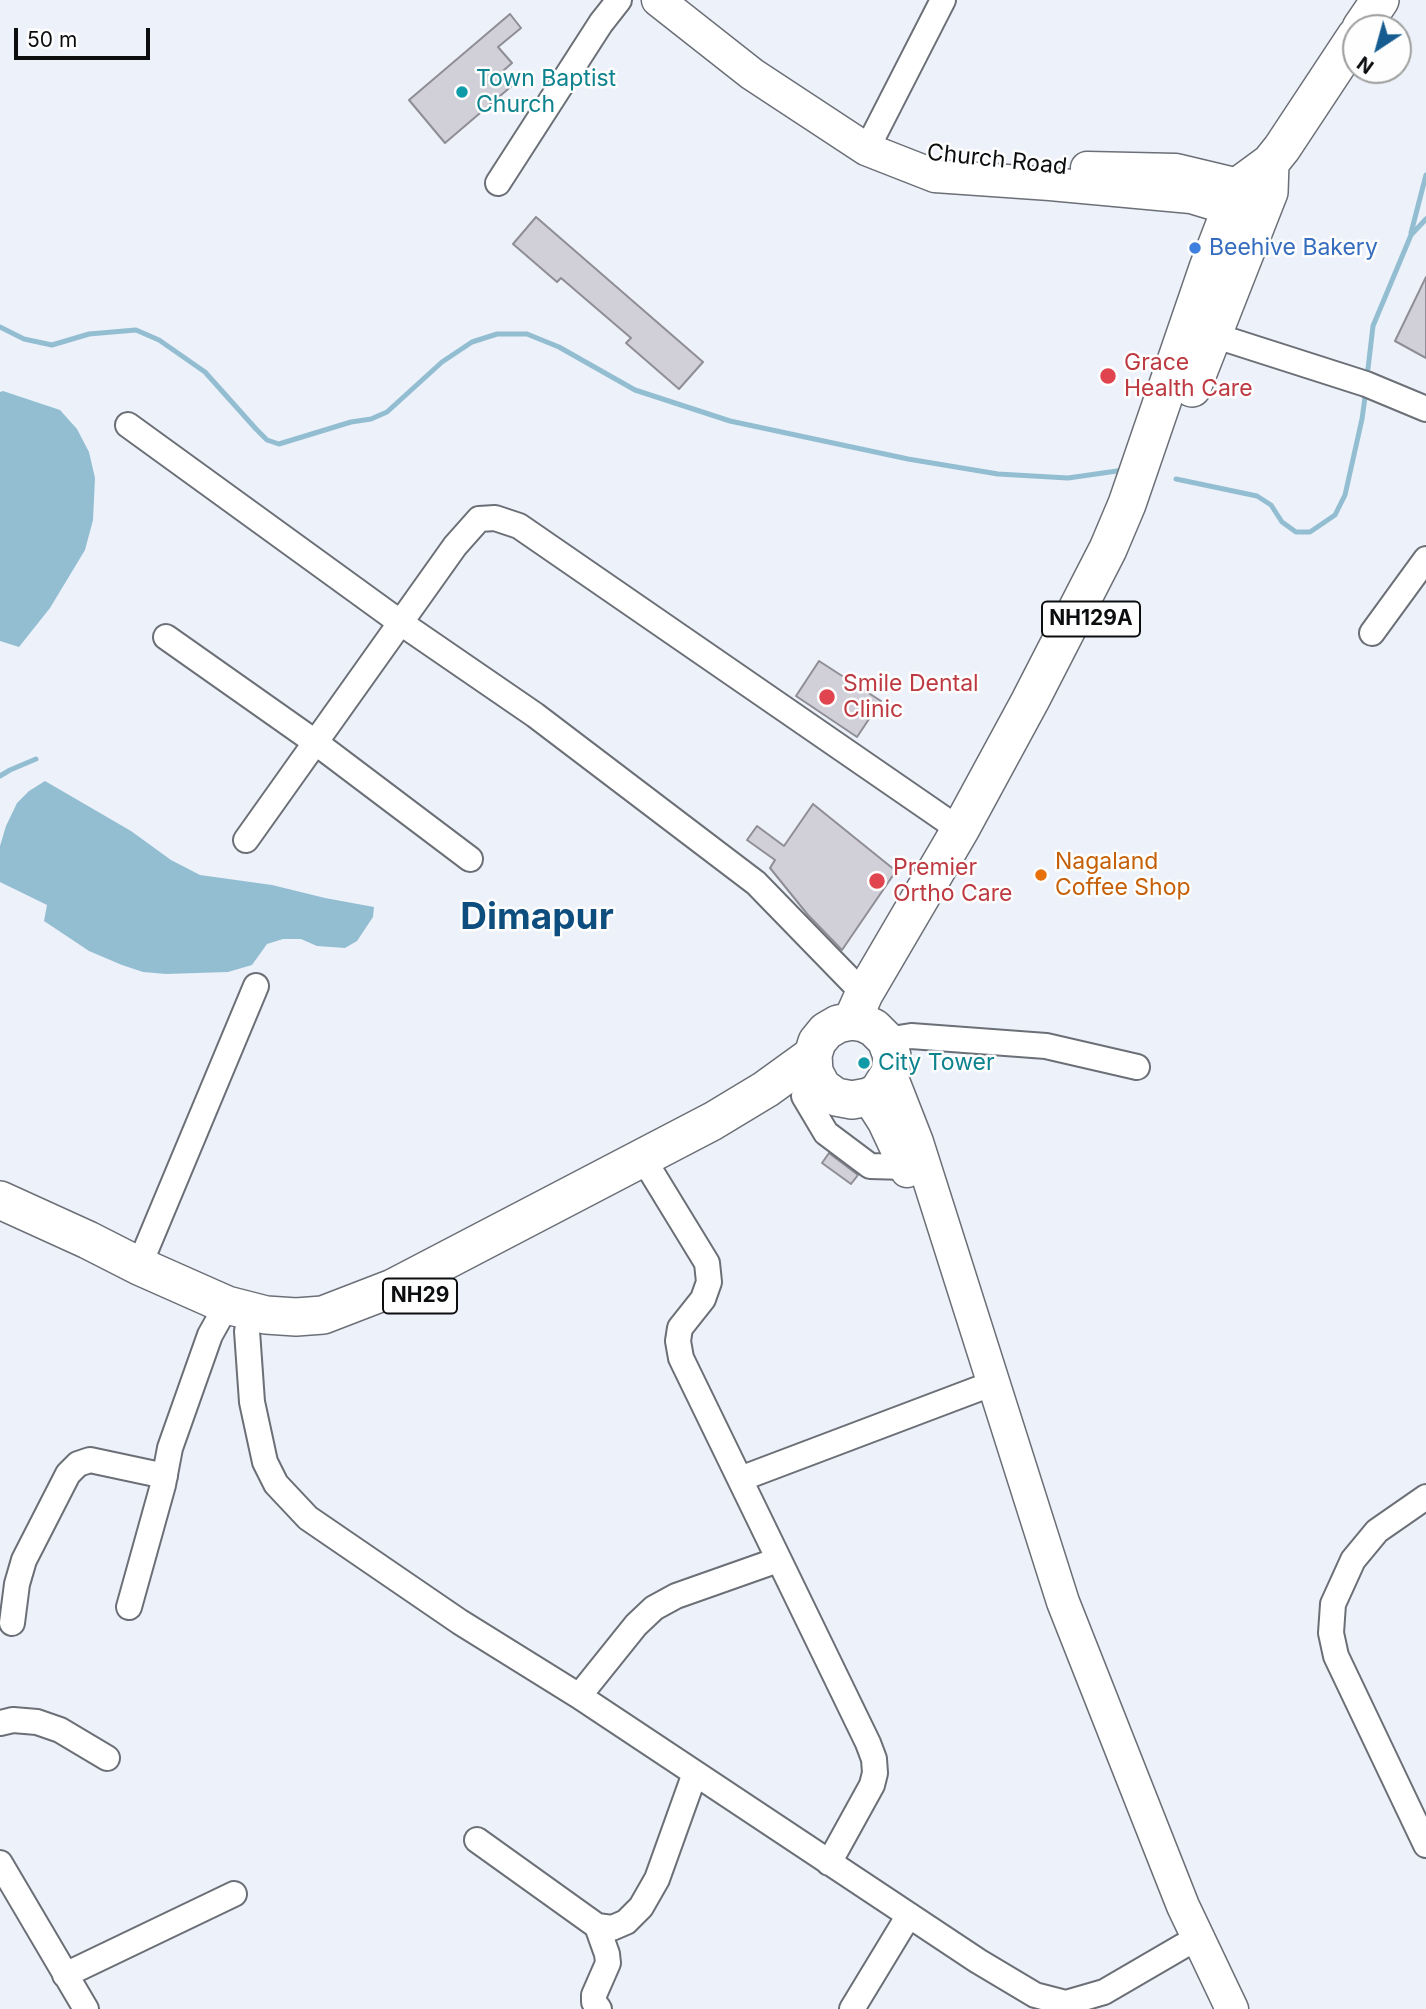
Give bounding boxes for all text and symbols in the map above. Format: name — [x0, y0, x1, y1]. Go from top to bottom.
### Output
scale bar — [18, 14, 154, 58]
north arrow — [1342, 14, 1412, 84]
text: 50 m — [27, 27, 77, 52]
text: N — [1353, 51, 1378, 78]
place label: Town Baptist Church — [476, 65, 616, 119]
marker: Town Baptist Church — [454, 84, 470, 100]
street label: Church Road — [925, 139, 1069, 181]
place label: Beehive Bakery — [1209, 234, 1378, 262]
marker: Beehive Bakery — [1187, 240, 1203, 256]
place label: Grace Health Care — [1124, 349, 1253, 403]
marker: Grace Health Care — [1098, 366, 1118, 386]
road number: NH129A — [1042, 602, 1140, 636]
place label: Smile Dental Clinic — [843, 670, 979, 724]
marker: Smile Dental Clinic — [817, 687, 837, 707]
place label: Nagaland Coffee Shop — [1055, 848, 1191, 902]
place label: Premier Ortho Care — [893, 854, 1012, 908]
marker: Nagaland Coffee Shop — [1033, 867, 1049, 883]
marker: Premier Ortho Care — [867, 871, 887, 891]
district label: Dimapur — [460, 896, 614, 940]
place label: City Tower — [878, 1049, 995, 1077]
marker: City Tower — [856, 1055, 872, 1071]
road number: NH29 — [383, 1278, 457, 1314]

